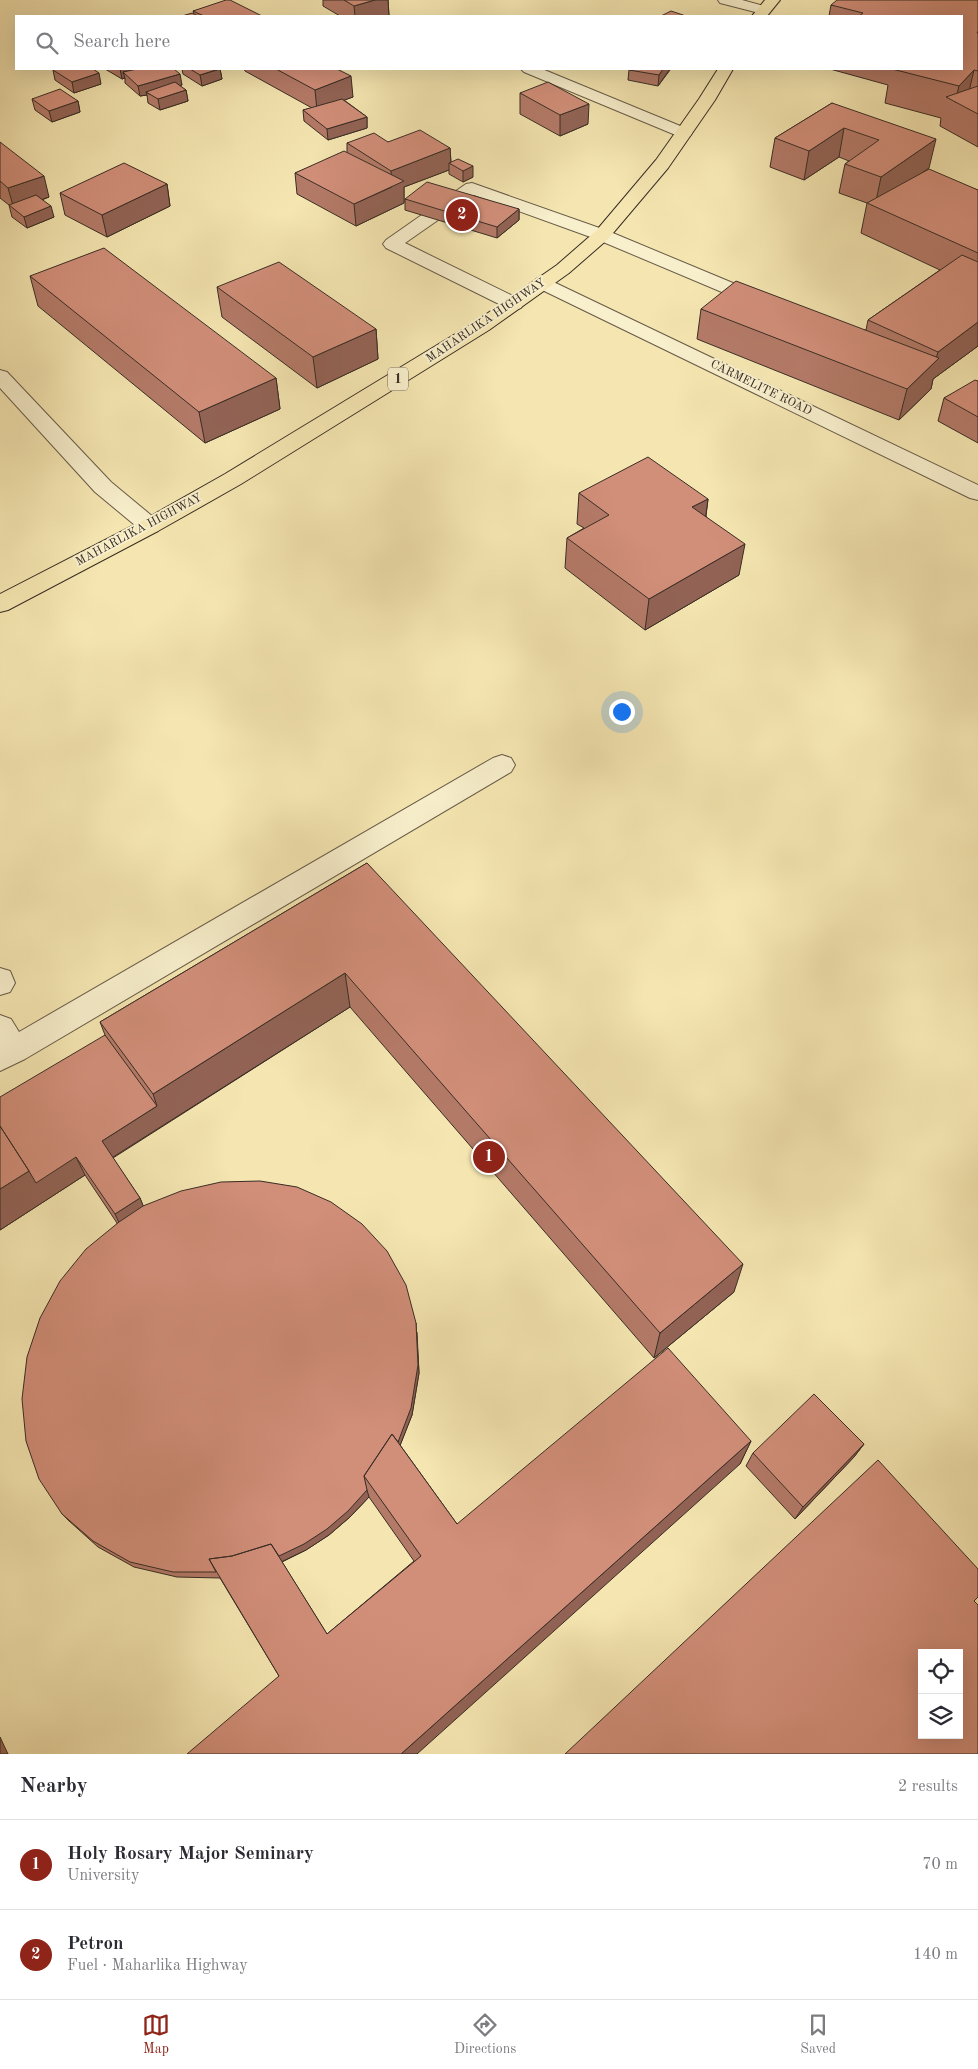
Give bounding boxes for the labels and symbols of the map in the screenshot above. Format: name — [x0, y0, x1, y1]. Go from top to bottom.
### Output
pin: 2 — [446, 196, 478, 234]
street label: MAHARLIKA HIGHWAY — [424, 277, 548, 365]
street label: CARMELITE ROAD — [708, 358, 814, 418]
road number: 1 — [388, 368, 408, 390]
street label: MAHARLIKA HIGHWAY — [74, 492, 204, 568]
your location — [609, 699, 635, 725]
pin: 1 — [473, 1138, 505, 1176]

